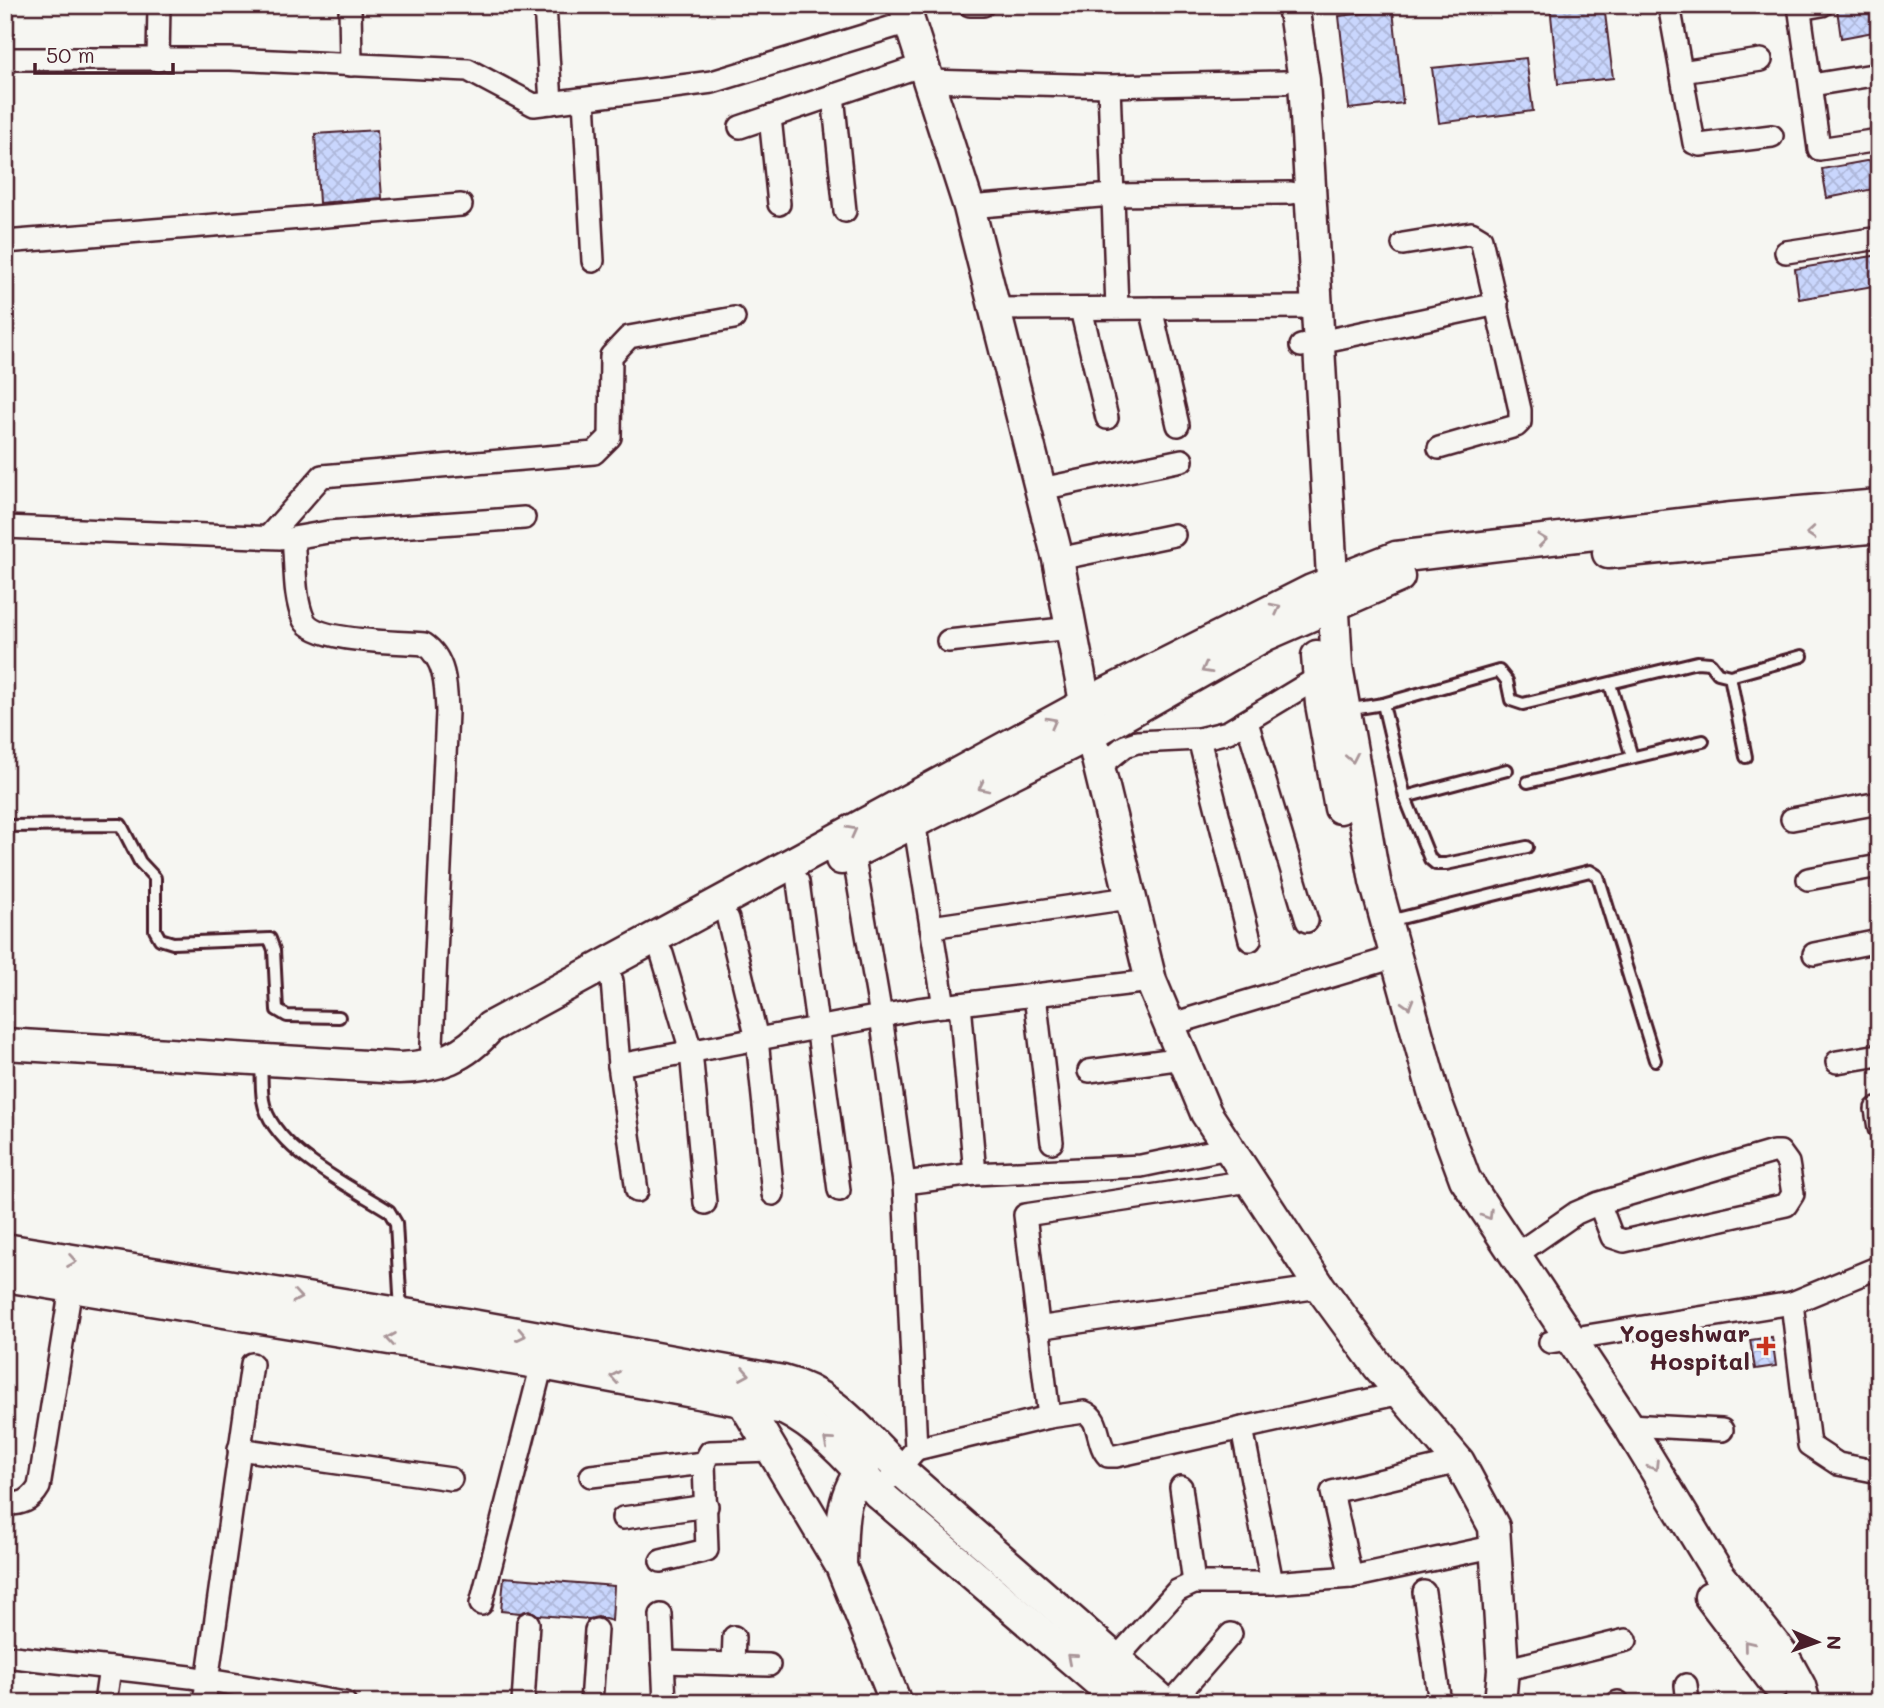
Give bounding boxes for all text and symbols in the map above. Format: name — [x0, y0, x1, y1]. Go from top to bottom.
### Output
scale bar — [35, 32, 173, 76]
text: 50 m — [46, 41, 95, 68]
one-way arrow — [1805, 525, 1816, 540]
one-way arrow — [1537, 533, 1548, 548]
one-way arrow — [1269, 603, 1281, 617]
one-way arrow — [1200, 661, 1213, 674]
one-way arrow — [1045, 717, 1057, 731]
one-way arrow — [1344, 752, 1359, 764]
one-way arrow — [978, 779, 990, 793]
one-way arrow — [844, 826, 857, 839]
one-way arrow — [1400, 997, 1414, 1009]
one-way arrow — [1480, 1207, 1493, 1220]
one-way arrow — [66, 1252, 78, 1267]
one-way arrow — [291, 1289, 303, 1304]
place label: Yogeshwar Hospital — [1619, 1317, 1750, 1376]
one-way arrow — [515, 1327, 527, 1342]
one-way arrow — [385, 1332, 397, 1347]
marker: Yogeshwar Hospital — [1756, 1336, 1776, 1356]
one-way arrow — [739, 1366, 751, 1381]
one-way arrow — [609, 1370, 621, 1385]
one-way arrow — [823, 1438, 836, 1450]
one-way arrow — [1646, 1459, 1659, 1472]
north arrow — [1783, 1606, 1853, 1676]
text: N — [1822, 1635, 1847, 1650]
one-way arrow — [1744, 1641, 1756, 1654]
one-way arrow — [1066, 1654, 1079, 1666]

